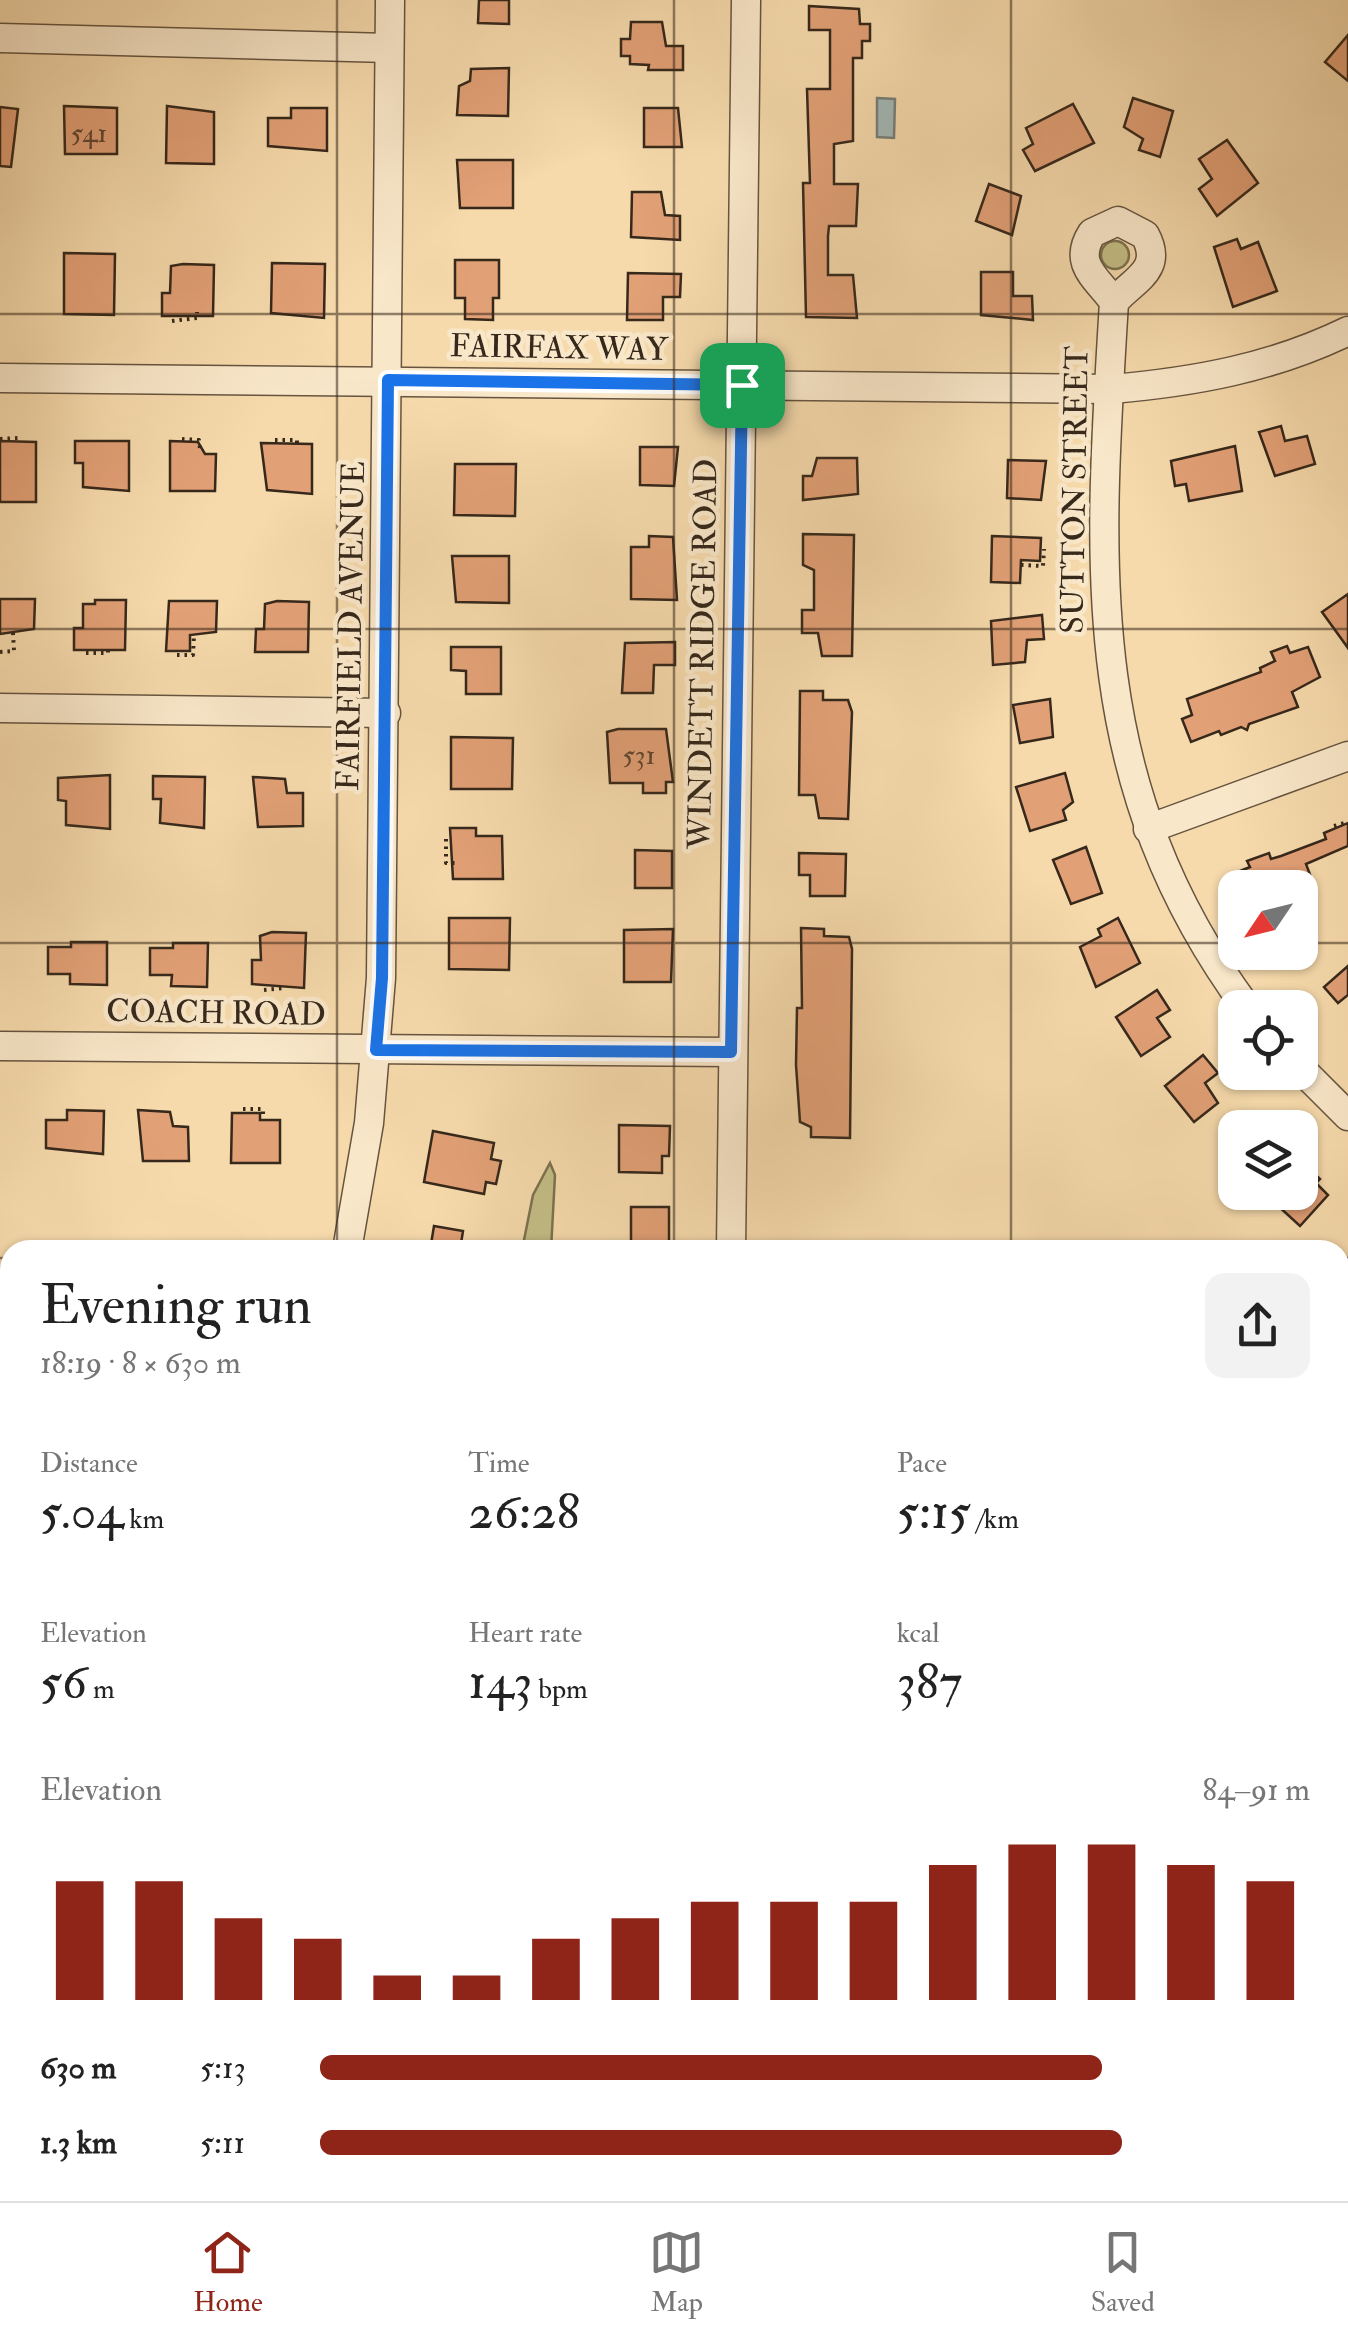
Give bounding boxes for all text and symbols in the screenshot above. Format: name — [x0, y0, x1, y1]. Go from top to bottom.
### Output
house number: 541 — [71, 116, 107, 151]
street label: FAIRFAX WAY — [450, 326, 669, 370]
pin — [700, 343, 785, 428]
street label: SUTTON STREET — [1052, 345, 1098, 634]
icon: arrive — [715, 358, 770, 413]
street label: WINDETT RIDGE ROAD — [680, 458, 726, 851]
street label: FAIRFIELD AVENUE — [328, 461, 374, 791]
house number: 531 — [622, 738, 656, 773]
north arrow — [1218, 870, 1318, 970]
map controls — [1218, 870, 1318, 1210]
button: locate — [1218, 990, 1318, 1090]
street label: COACH ROAD — [106, 991, 326, 1035]
button: layers — [1218, 1110, 1318, 1210]
text: Evening run — [40, 1271, 312, 1340]
button: share — [1205, 1273, 1310, 1378]
text: 18:19 · 8 × 630 m — [40, 1343, 241, 1383]
text: Distance — [40, 1446, 138, 1481]
text: Time — [468, 1446, 530, 1481]
text: Pace — [897, 1446, 947, 1481]
text: 5.04 — [40, 1481, 123, 1544]
text: 26:28 — [468, 1481, 580, 1544]
text: 5:15 — [897, 1481, 971, 1544]
text: km — [123, 1502, 164, 1537]
text: /km — [971, 1502, 1019, 1537]
text: Elevation — [40, 1616, 147, 1651]
text: Heart rate — [468, 1616, 582, 1651]
text: kcal — [897, 1616, 940, 1651]
text: 56 — [40, 1651, 87, 1714]
text: 143 — [468, 1651, 532, 1714]
text: 387 — [897, 1651, 962, 1714]
text: m — [87, 1672, 115, 1707]
text: bpm — [532, 1672, 588, 1707]
text: Elevation — [40, 1770, 162, 1810]
text: 84–91 m — [1202, 1770, 1310, 1810]
text: 630 m — [40, 2048, 116, 2088]
text: 5:13 — [200, 2048, 246, 2088]
text: 1.3 km — [40, 2123, 117, 2163]
text: 5:11 — [200, 2123, 245, 2163]
tab: Home — [193, 2225, 263, 2320]
tab: Map — [649, 2225, 704, 2320]
tab: Saved — [1091, 2225, 1155, 2320]

